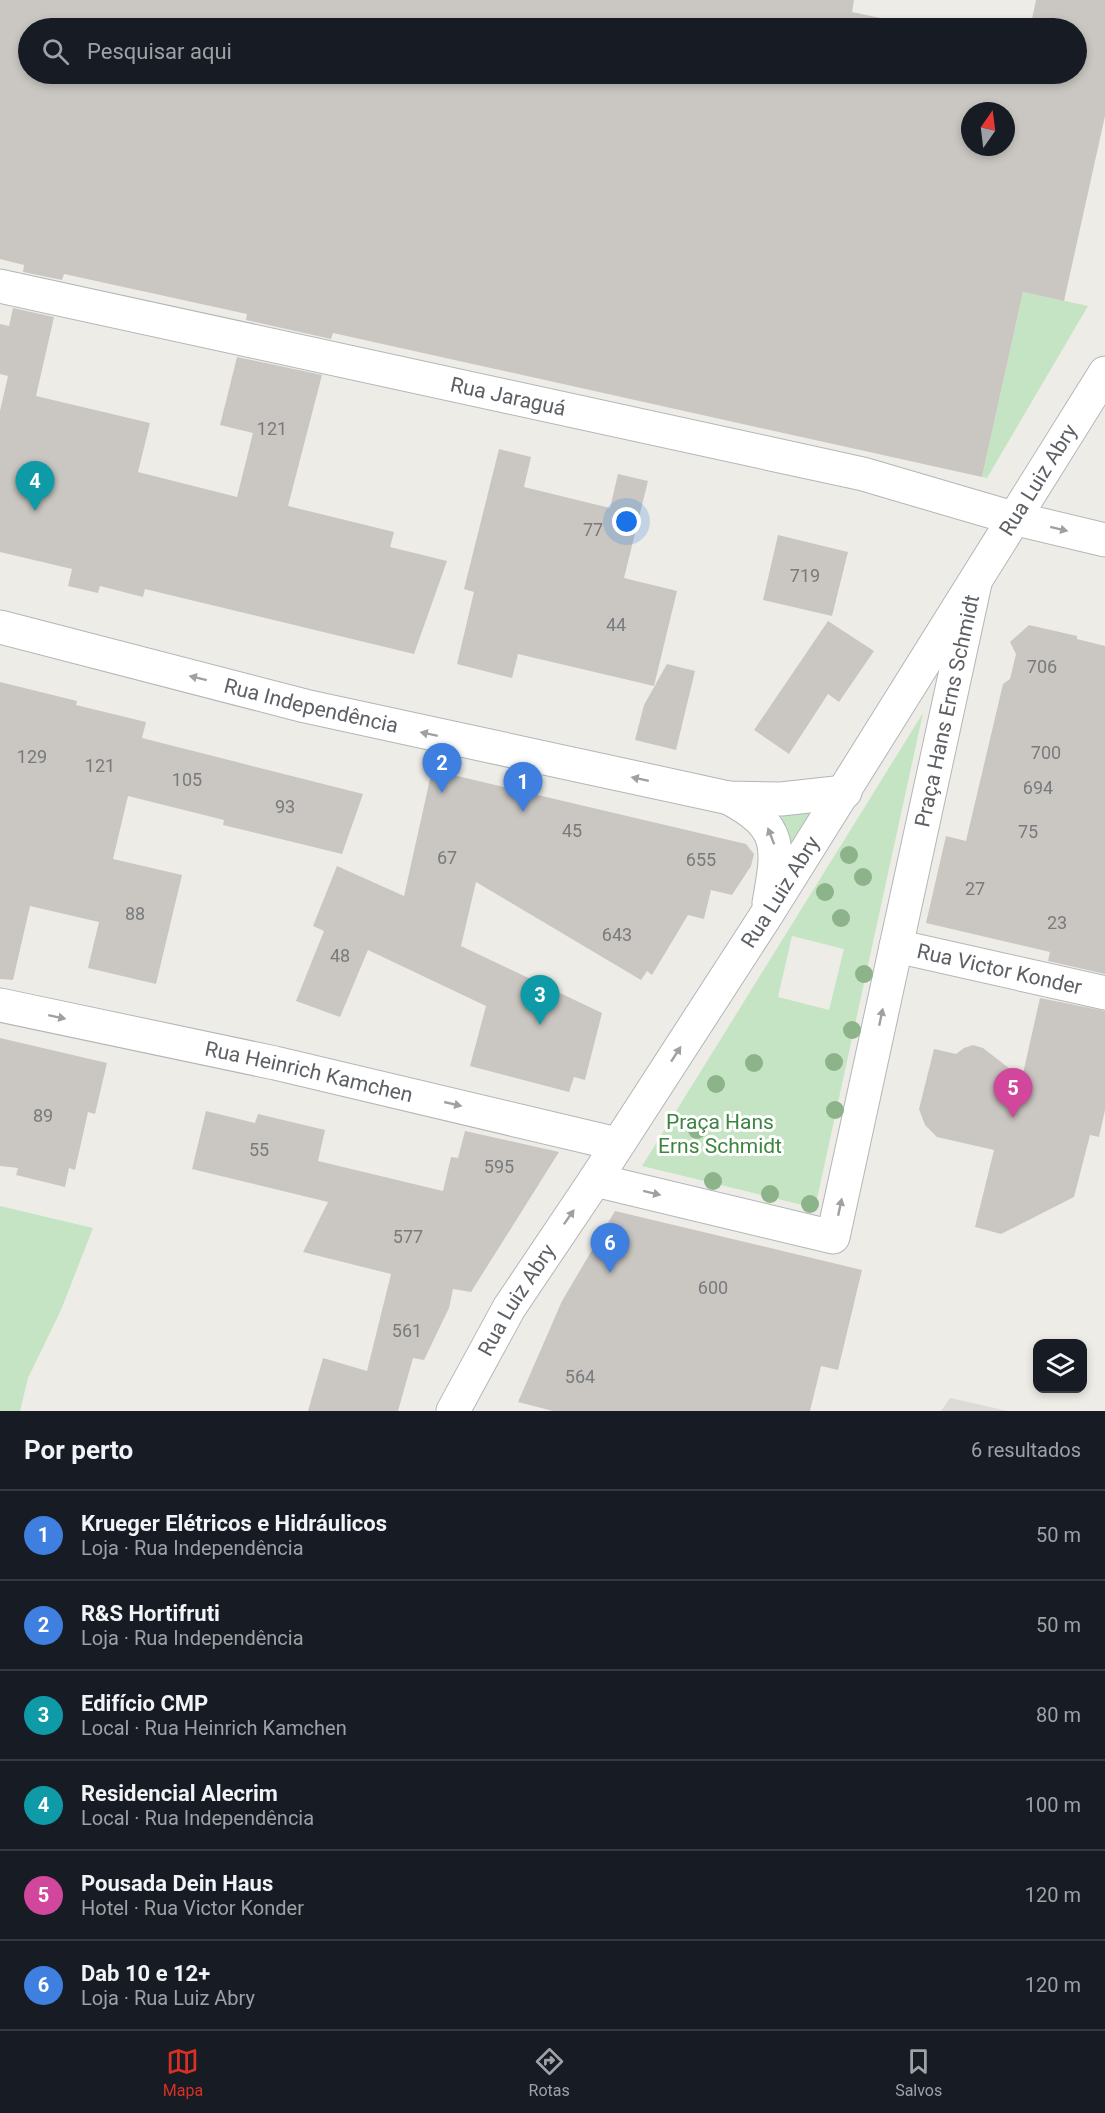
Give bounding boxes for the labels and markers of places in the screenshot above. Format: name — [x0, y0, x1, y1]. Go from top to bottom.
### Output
pin: 4 — [15, 462, 54, 511]
pin: 2 — [422, 744, 462, 793]
pin: 1 — [504, 762, 542, 812]
pin: 3 — [520, 976, 560, 1025]
pin: 5 — [994, 1068, 1032, 1118]
pin: 6 — [590, 1224, 630, 1273]

